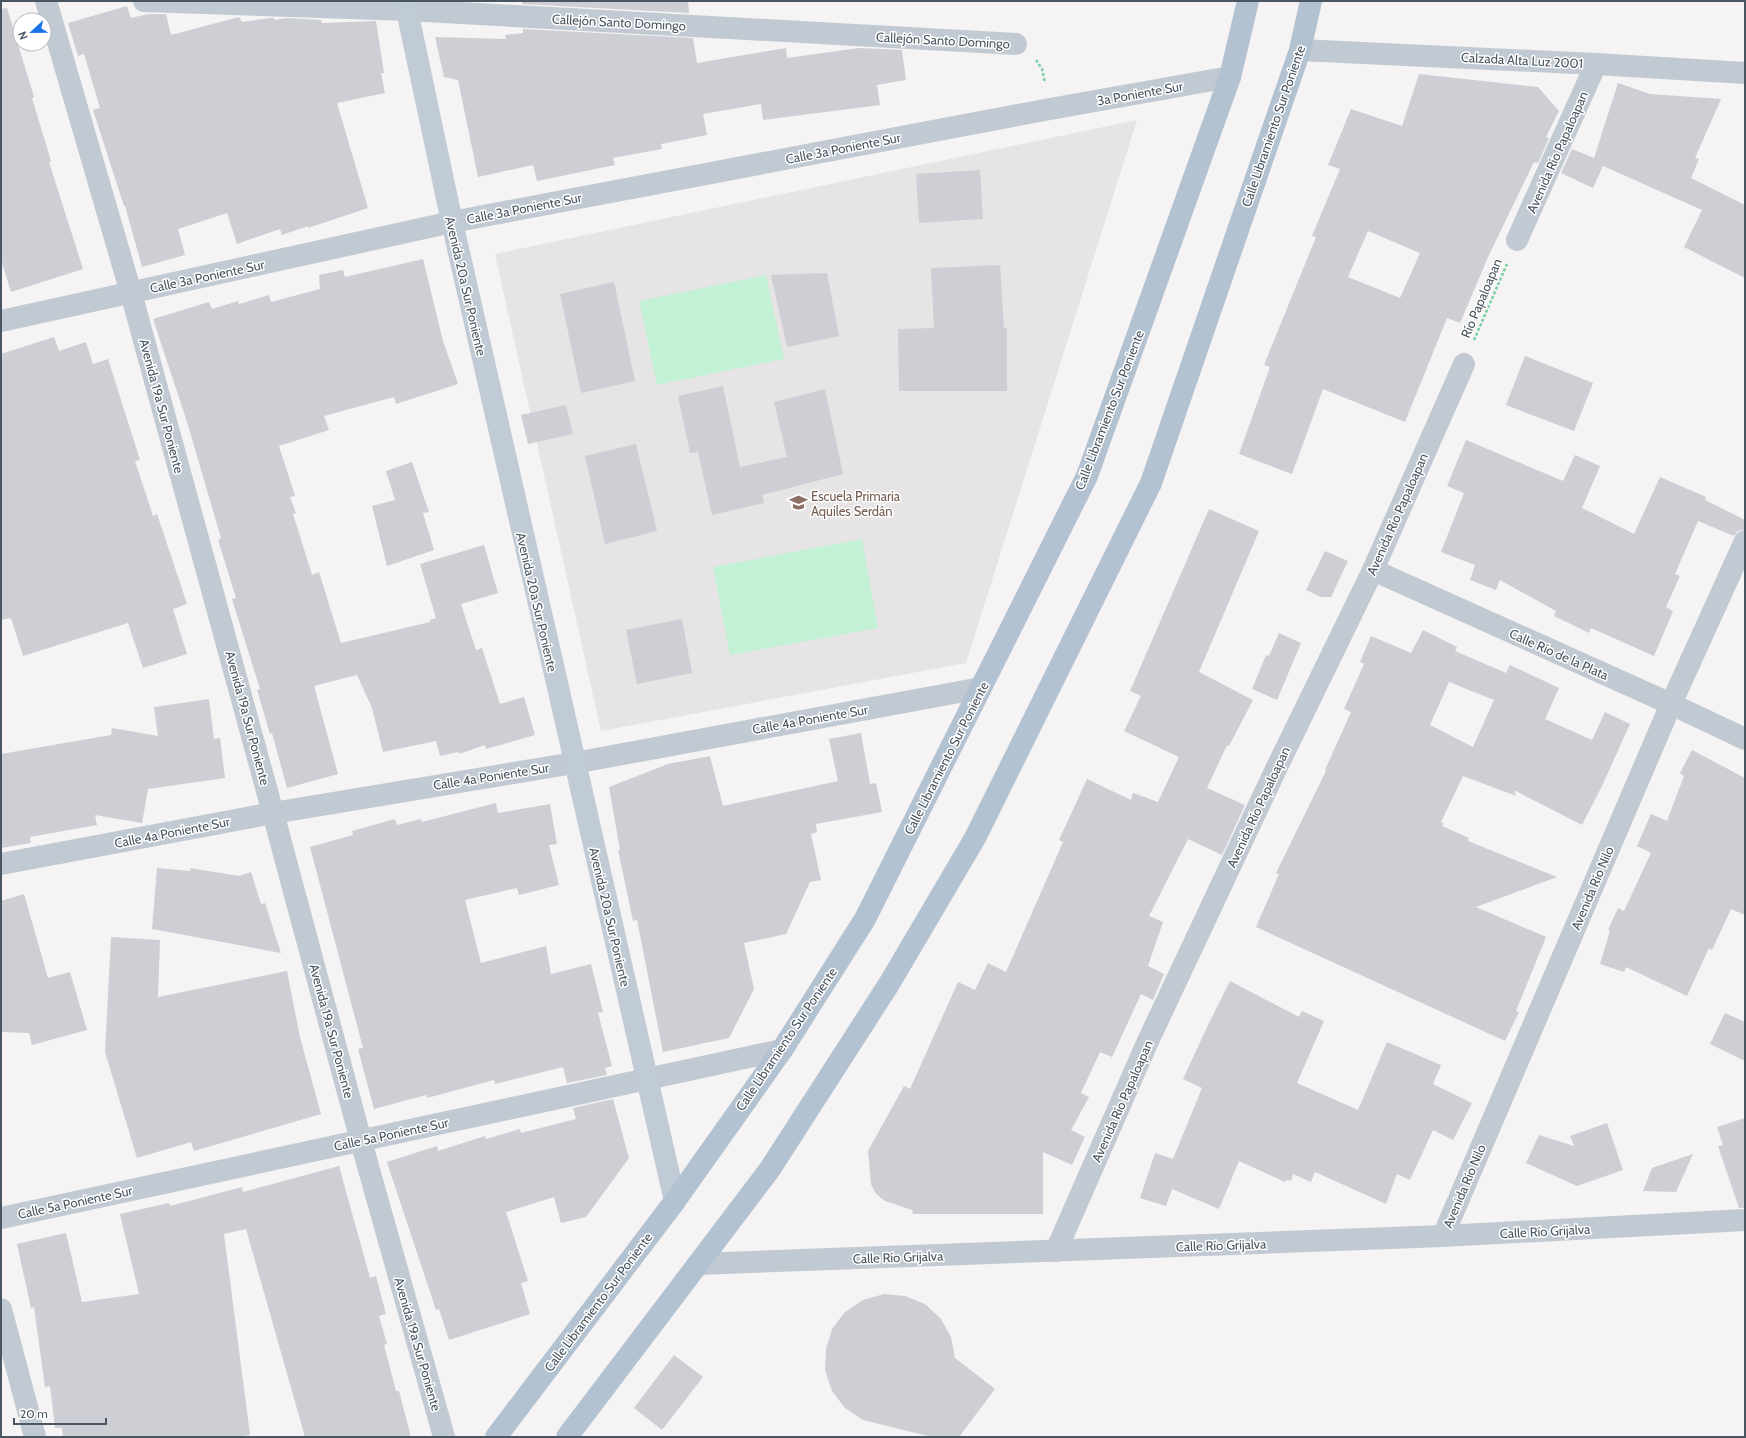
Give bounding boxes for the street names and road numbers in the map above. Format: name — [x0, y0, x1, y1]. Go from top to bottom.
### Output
street label: Callejón Santo Domingo — [552, 11, 686, 34]
street label: Callejón Santo Domingo — [876, 29, 1010, 52]
street label: Calle Libramiento Sur Poniente — [1238, 43, 1308, 209]
street label: Calzada Alta Luz 2001 — [1461, 49, 1583, 71]
street label: 3a Poniente Sur — [1096, 77, 1185, 108]
street label: Avenida Río Papaloapan — [1523, 89, 1591, 215]
street label: Calle 3a Poniente Sur — [784, 129, 903, 167]
street label: Calle 3a Poniente Sur — [465, 189, 584, 227]
street label: Avenida 20a Sur Poniente — [442, 215, 490, 358]
street label: Calle 3a Poniente Sur — [148, 256, 267, 296]
street label: Río Papaloapan — [1457, 256, 1505, 340]
street label: Calle Libramiento Sur Poniente — [1071, 328, 1147, 492]
street label: Avenida 19a Sur Poniente — [136, 337, 188, 475]
street label: Avenida Río Papaloapan — [1363, 451, 1431, 577]
street label: Avenida 20a Sur Poniente — [513, 531, 561, 674]
street label: Calle Río de la Plata — [1507, 625, 1612, 683]
street label: Avenida 19a Sur Poniente — [222, 649, 274, 787]
street label: Calle Libramiento Sur Poniente — [900, 678, 992, 837]
street label: Calle 4a Poniente Sur — [751, 701, 870, 737]
street label: Avenida Río Papaloapan — [1223, 744, 1293, 870]
street label: Calle 4a Poniente Sur — [432, 759, 551, 793]
street label: Calle 4a Poniente Sur — [113, 813, 232, 851]
street label: Avenida Río Nilo — [1567, 844, 1617, 932]
street label: Avenida 20a Sur Poniente — [586, 846, 634, 989]
street label: Avenida 19a Sur Poniente — [306, 962, 358, 1100]
street label: Calle Libramiento Sur Poniente — [732, 964, 840, 1114]
street label: Avenida Río Papaloapan — [1088, 1038, 1156, 1164]
street label: Calle 5a Poniente Sur — [332, 1114, 451, 1154]
street label: Avenida Río Nilo — [1439, 1142, 1489, 1230]
street label: Calle 5a Poniente Sur — [16, 1182, 135, 1222]
street label: Calle Río Grijalva — [1499, 1221, 1591, 1242]
street label: Calle Libramiento Sur Poniente — [541, 1229, 656, 1375]
street label: Calle Río Grijalva — [1175, 1235, 1267, 1256]
street label: Calle Río Grijalva — [852, 1247, 944, 1268]
street label: Avenida 19a Sur Poniente — [391, 1275, 445, 1413]

